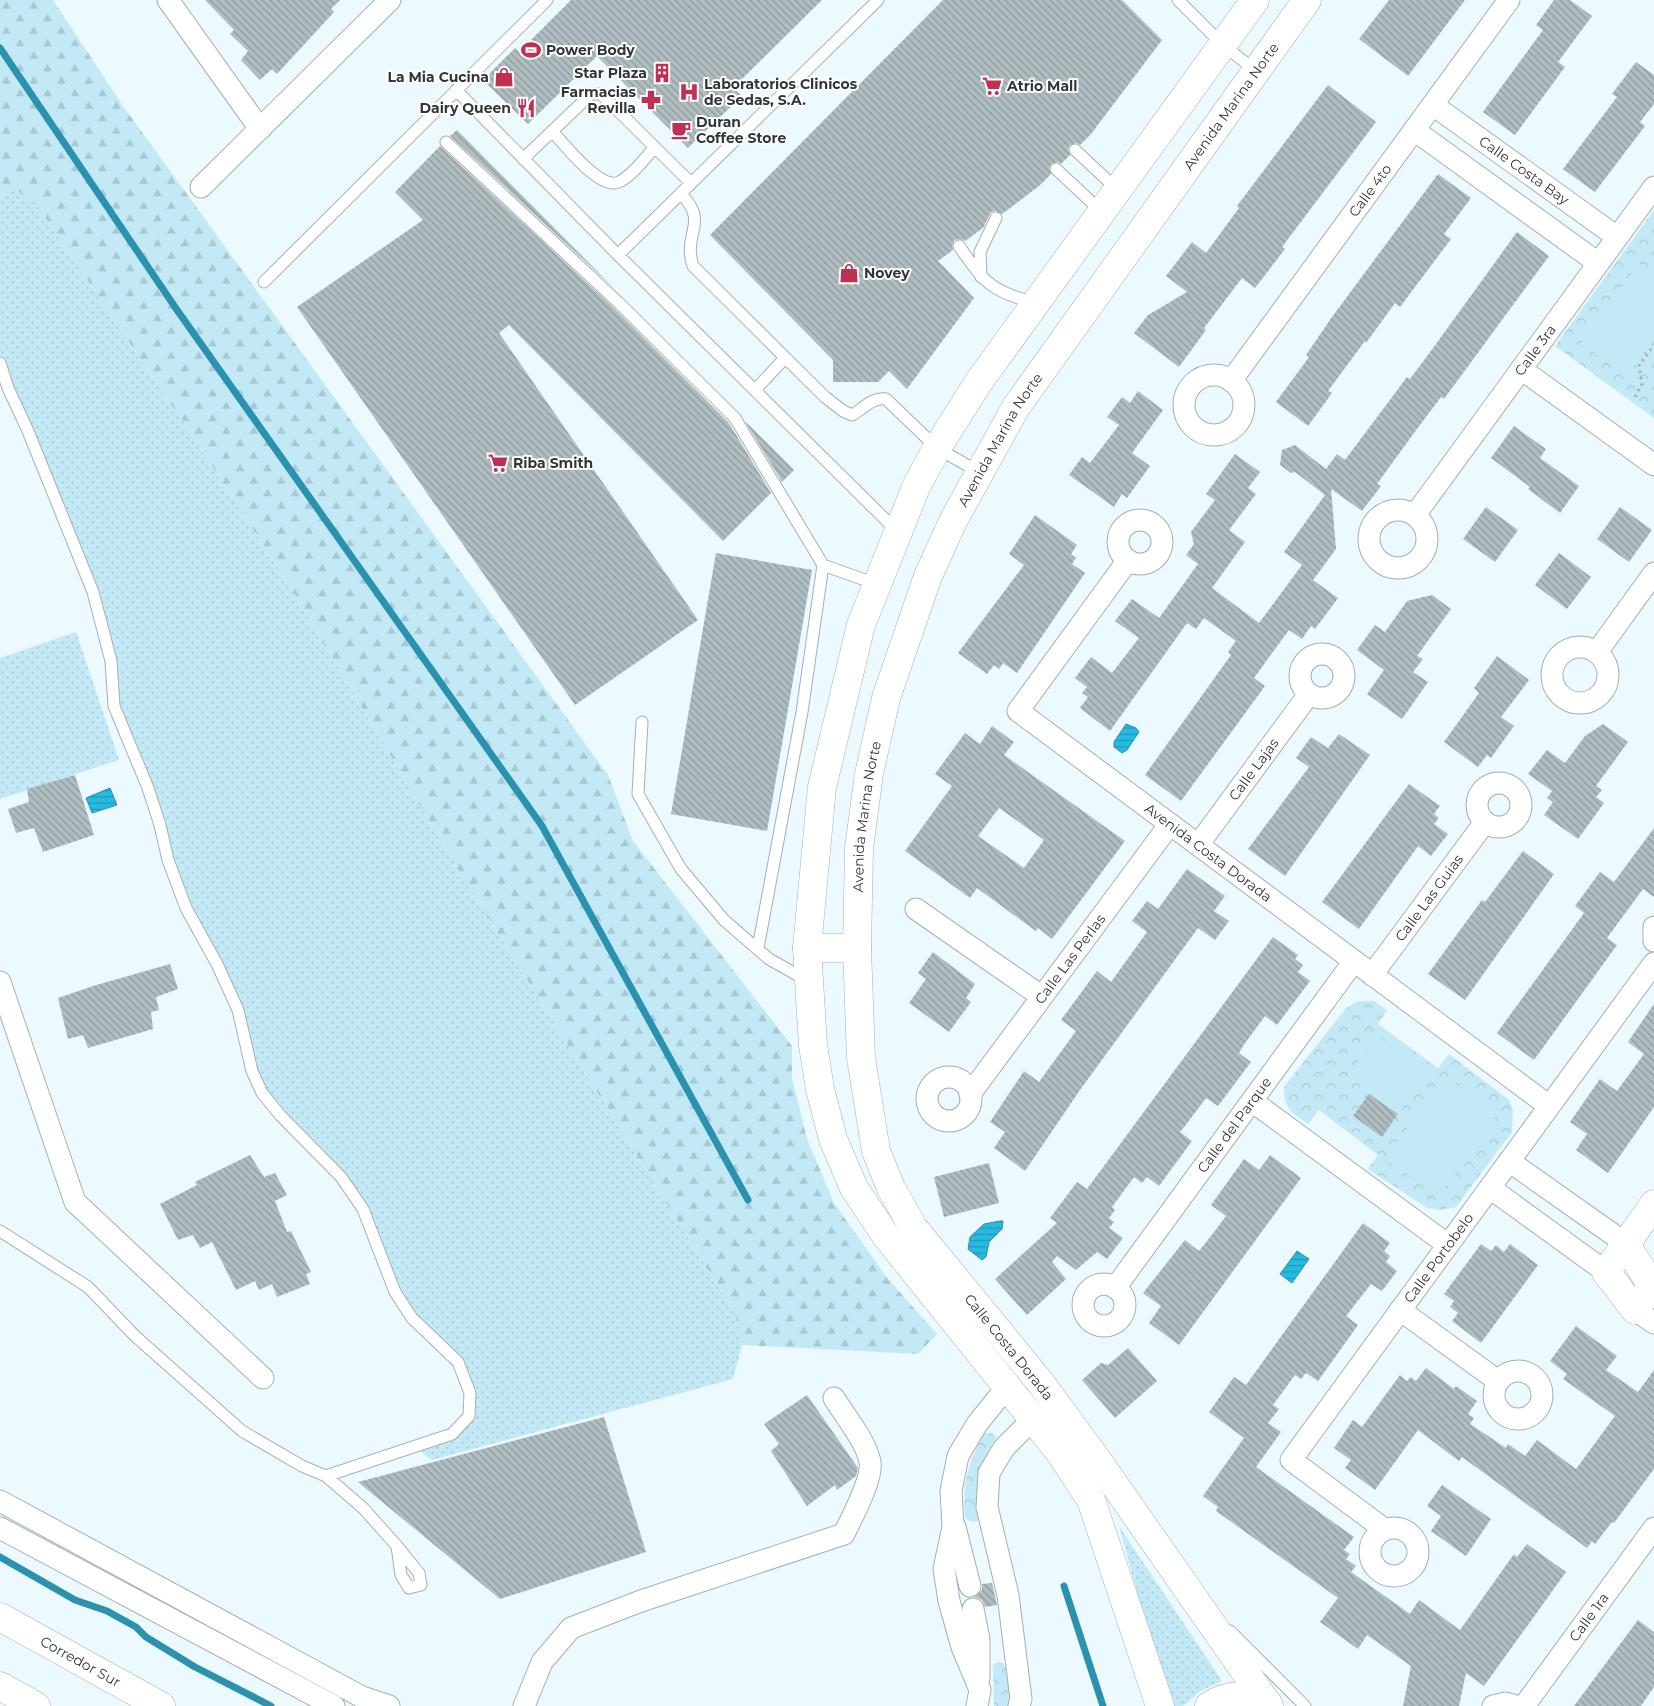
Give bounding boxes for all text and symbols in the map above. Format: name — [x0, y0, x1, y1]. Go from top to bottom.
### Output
sports icon: Power Body — [520, 39, 542, 61]
street label: Avenida Marina Norte — [1179, 39, 1283, 174]
place label: Power Body — [546, 41, 635, 59]
building icon: Star Plaza — [651, 62, 673, 84]
place label: Star Plaza — [574, 64, 647, 82]
shop icon: La Mia Cucina — [493, 66, 515, 88]
place label: La Mia Cucina — [387, 68, 489, 86]
place label: Laboratorios Clinicos de Sedas, S.A. — [704, 75, 858, 109]
supermarket icon: Atrio Mall — [981, 75, 1003, 97]
place label: Atrio Mall — [1006, 77, 1078, 95]
hospital icon: Laboratorios Clinicos de Sedas, S.A. — [678, 81, 700, 103]
place label: Farmacias Revilla — [561, 83, 637, 117]
pharmacy icon: Farmacias Revilla — [640, 89, 662, 111]
restaurant icon: Dairy Queen — [515, 97, 537, 119]
place label: Dairy Queen — [419, 99, 511, 117]
place label: Duran Coffee Store — [696, 113, 786, 147]
cafe icon: Duran Coffee Store — [670, 119, 692, 141]
street label: Calle Costa Bay — [1475, 132, 1573, 209]
street label: Calle 4to — [1345, 160, 1396, 220]
shop icon: Novey — [838, 262, 860, 284]
place label: Novey — [864, 264, 910, 282]
street label: Calle 3ra — [1510, 321, 1560, 379]
street label: Avenida Marina Norte — [954, 369, 1046, 510]
supermarket icon: Riba Smith — [487, 452, 509, 474]
place label: Riba Smith — [513, 454, 593, 472]
street label: Calle Lajas — [1225, 734, 1283, 804]
street label: Avenida Marina Norte — [849, 739, 885, 893]
street label: Avenida Costa Dorada — [1141, 799, 1276, 906]
street label: Calle Las Guias — [1391, 850, 1467, 945]
street label: Calle Las Perlas — [1031, 910, 1109, 1008]
street label: Calle del Parque — [1193, 1074, 1275, 1176]
street label: Calle Portobelo — [1400, 1209, 1478, 1306]
street label: Calle Costa Dorada — [961, 1290, 1057, 1404]
street label: Calle 1ra — [1565, 1589, 1613, 1645]
street label: Corredor Sur — [37, 1632, 124, 1691]

